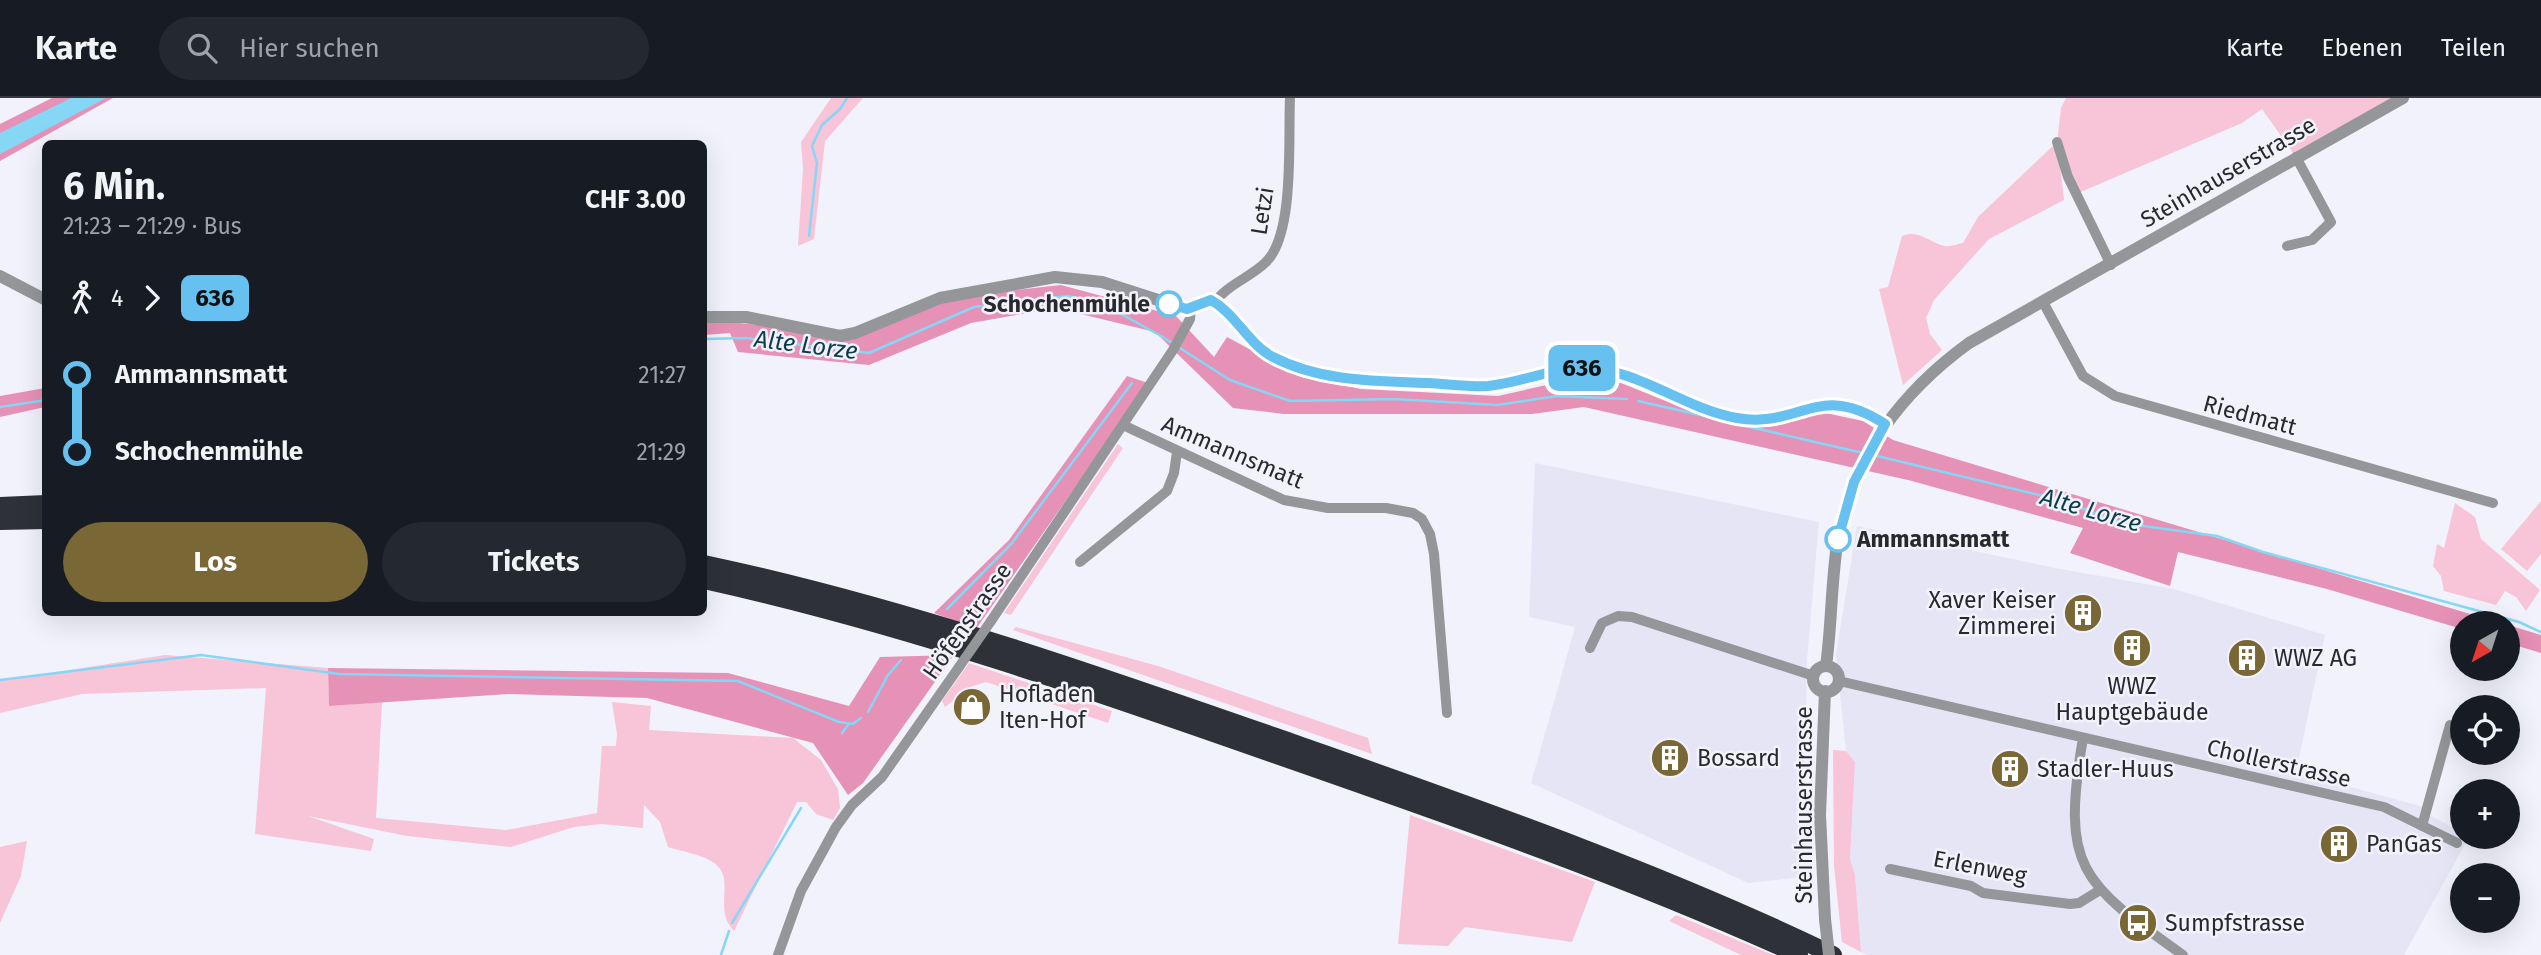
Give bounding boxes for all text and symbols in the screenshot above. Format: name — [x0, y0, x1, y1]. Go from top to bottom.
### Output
search box — [159, 17, 649, 80]
text: Karte — [35, 28, 117, 68]
icon: search — [183, 29, 221, 67]
text: Hier suchen — [239, 33, 380, 64]
text: Karte — [2226, 34, 2284, 62]
text: Ebenen — [2322, 34, 2403, 62]
text: Teilen — [2441, 34, 2506, 62]
street label: Steinhauserstrasse — [2136, 111, 2320, 233]
text: 6 Min. — [63, 163, 165, 209]
text: CHF 3.00 — [585, 184, 686, 215]
street label: Letzi — [1244, 185, 1280, 237]
text: 21:23 – 21:29 · Bus — [63, 212, 242, 240]
icon: walk — [63, 279, 101, 317]
icon: forward — [133, 279, 171, 317]
text: 4 — [111, 284, 123, 312]
text: 636 — [195, 284, 235, 312]
place label: Schochenmühle — [984, 290, 1150, 318]
marker: Schochenmühle — [1156, 291, 1182, 317]
water label: Alte Lorze — [752, 325, 859, 365]
line badge: 636 — [1542, 345, 1622, 391]
text: 636 — [1562, 354, 1602, 382]
text: Ammannsmatt — [115, 359, 287, 390]
text: 21:27 — [638, 361, 686, 389]
street label: Riedmatt — [2200, 389, 2300, 441]
street label: Ammannsmatt — [1158, 409, 1309, 495]
text: Schochenmühle — [115, 436, 303, 467]
text: 21:29 — [636, 438, 686, 466]
water label: Alte Lorze — [2036, 482, 2145, 538]
button: Los — [63, 522, 368, 602]
button: Tickets — [382, 522, 686, 602]
place label: Ammannsmatt — [1856, 525, 2011, 553]
marker: Ammannsmatt — [1825, 526, 1851, 552]
street label: Höfenstrasse — [917, 557, 1017, 685]
place label: Xaver Keiser Zimmerei — [1928, 586, 2056, 640]
building icon: Xaver Keiser Zimmerei — [2062, 592, 2104, 634]
north arrow — [2450, 611, 2520, 681]
map controls — [2450, 611, 2520, 933]
building icon: WWZ Hauptgebäude — [2111, 627, 2153, 669]
building icon: WWZ AG — [2226, 637, 2268, 679]
place label: WWZ AG — [2274, 644, 2357, 672]
place label: WWZ Hauptgebäude — [2056, 672, 2208, 726]
place label: Hofladen Iten-Hof — [999, 680, 1094, 734]
shop icon: Hofladen Iten-Hof — [951, 686, 993, 728]
button: locate — [2450, 695, 2520, 765]
street label: Steinhauserstrasse — [1790, 706, 1818, 904]
street label: Chollerstrasse — [2204, 733, 2354, 793]
building icon: Bossard — [1649, 737, 1691, 779]
place label: Bossard — [1697, 744, 1780, 772]
building icon: Stadler-Huus — [1989, 748, 2031, 790]
place label: Stadler-Huus — [2037, 755, 2174, 783]
button: + — [2450, 779, 2520, 849]
building icon: PanGas — [2318, 823, 2360, 865]
place label: PanGas — [2366, 830, 2442, 858]
street label: Erlenweg — [1931, 844, 2029, 890]
button: − — [2450, 863, 2520, 933]
bus stop icon: Sumpfstrasse — [2117, 902, 2159, 944]
place label: Sumpfstrasse — [2165, 909, 2305, 937]

